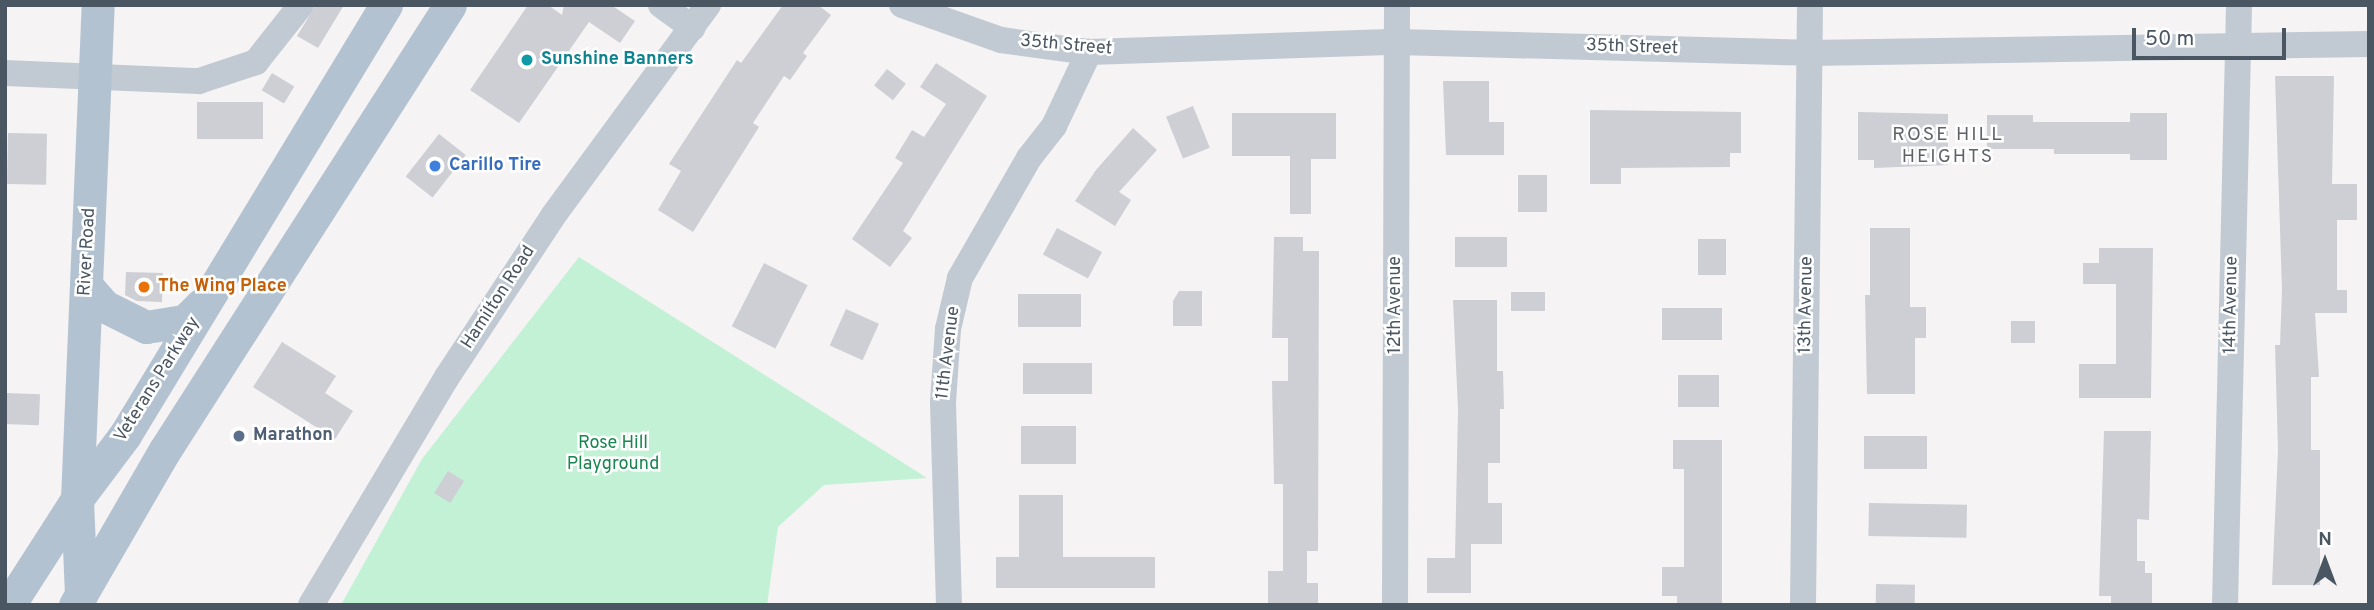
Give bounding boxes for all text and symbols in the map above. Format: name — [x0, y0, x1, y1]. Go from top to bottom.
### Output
scale bar — [2136, 14, 2290, 58]
text: 50 m — [2145, 26, 2194, 53]
street label: 35th Street — [1019, 31, 1113, 61]
street label: 35th Street — [1585, 36, 1679, 60]
place label: Sunshine Banners — [541, 49, 694, 71]
marker: Sunshine Banners — [519, 52, 535, 68]
district label: ROSE HILL HEIGHTS — [1893, 125, 2003, 169]
place label: Carillo Tire — [449, 155, 541, 177]
marker: Carillo Tire — [427, 158, 443, 174]
street label: River Road — [75, 207, 101, 297]
street label: Hamilton Road — [458, 242, 540, 354]
street label: 12th Avenue — [1385, 256, 1407, 354]
street label: 13th Avenue — [1795, 256, 1819, 354]
street label: 14th Avenue — [2220, 256, 2244, 354]
place label: The Wing Place — [158, 276, 287, 298]
marker: The Wing Place — [136, 279, 152, 295]
street label: 11th Avenue — [933, 305, 965, 401]
street label: Veterans Parkway — [111, 313, 205, 447]
place label: Marathon — [253, 425, 333, 447]
marker: Marathon — [231, 428, 247, 444]
park label: Rose Hill Playground — [567, 434, 659, 476]
north arrow — [2290, 526, 2360, 596]
text: N — [2318, 528, 2332, 552]

